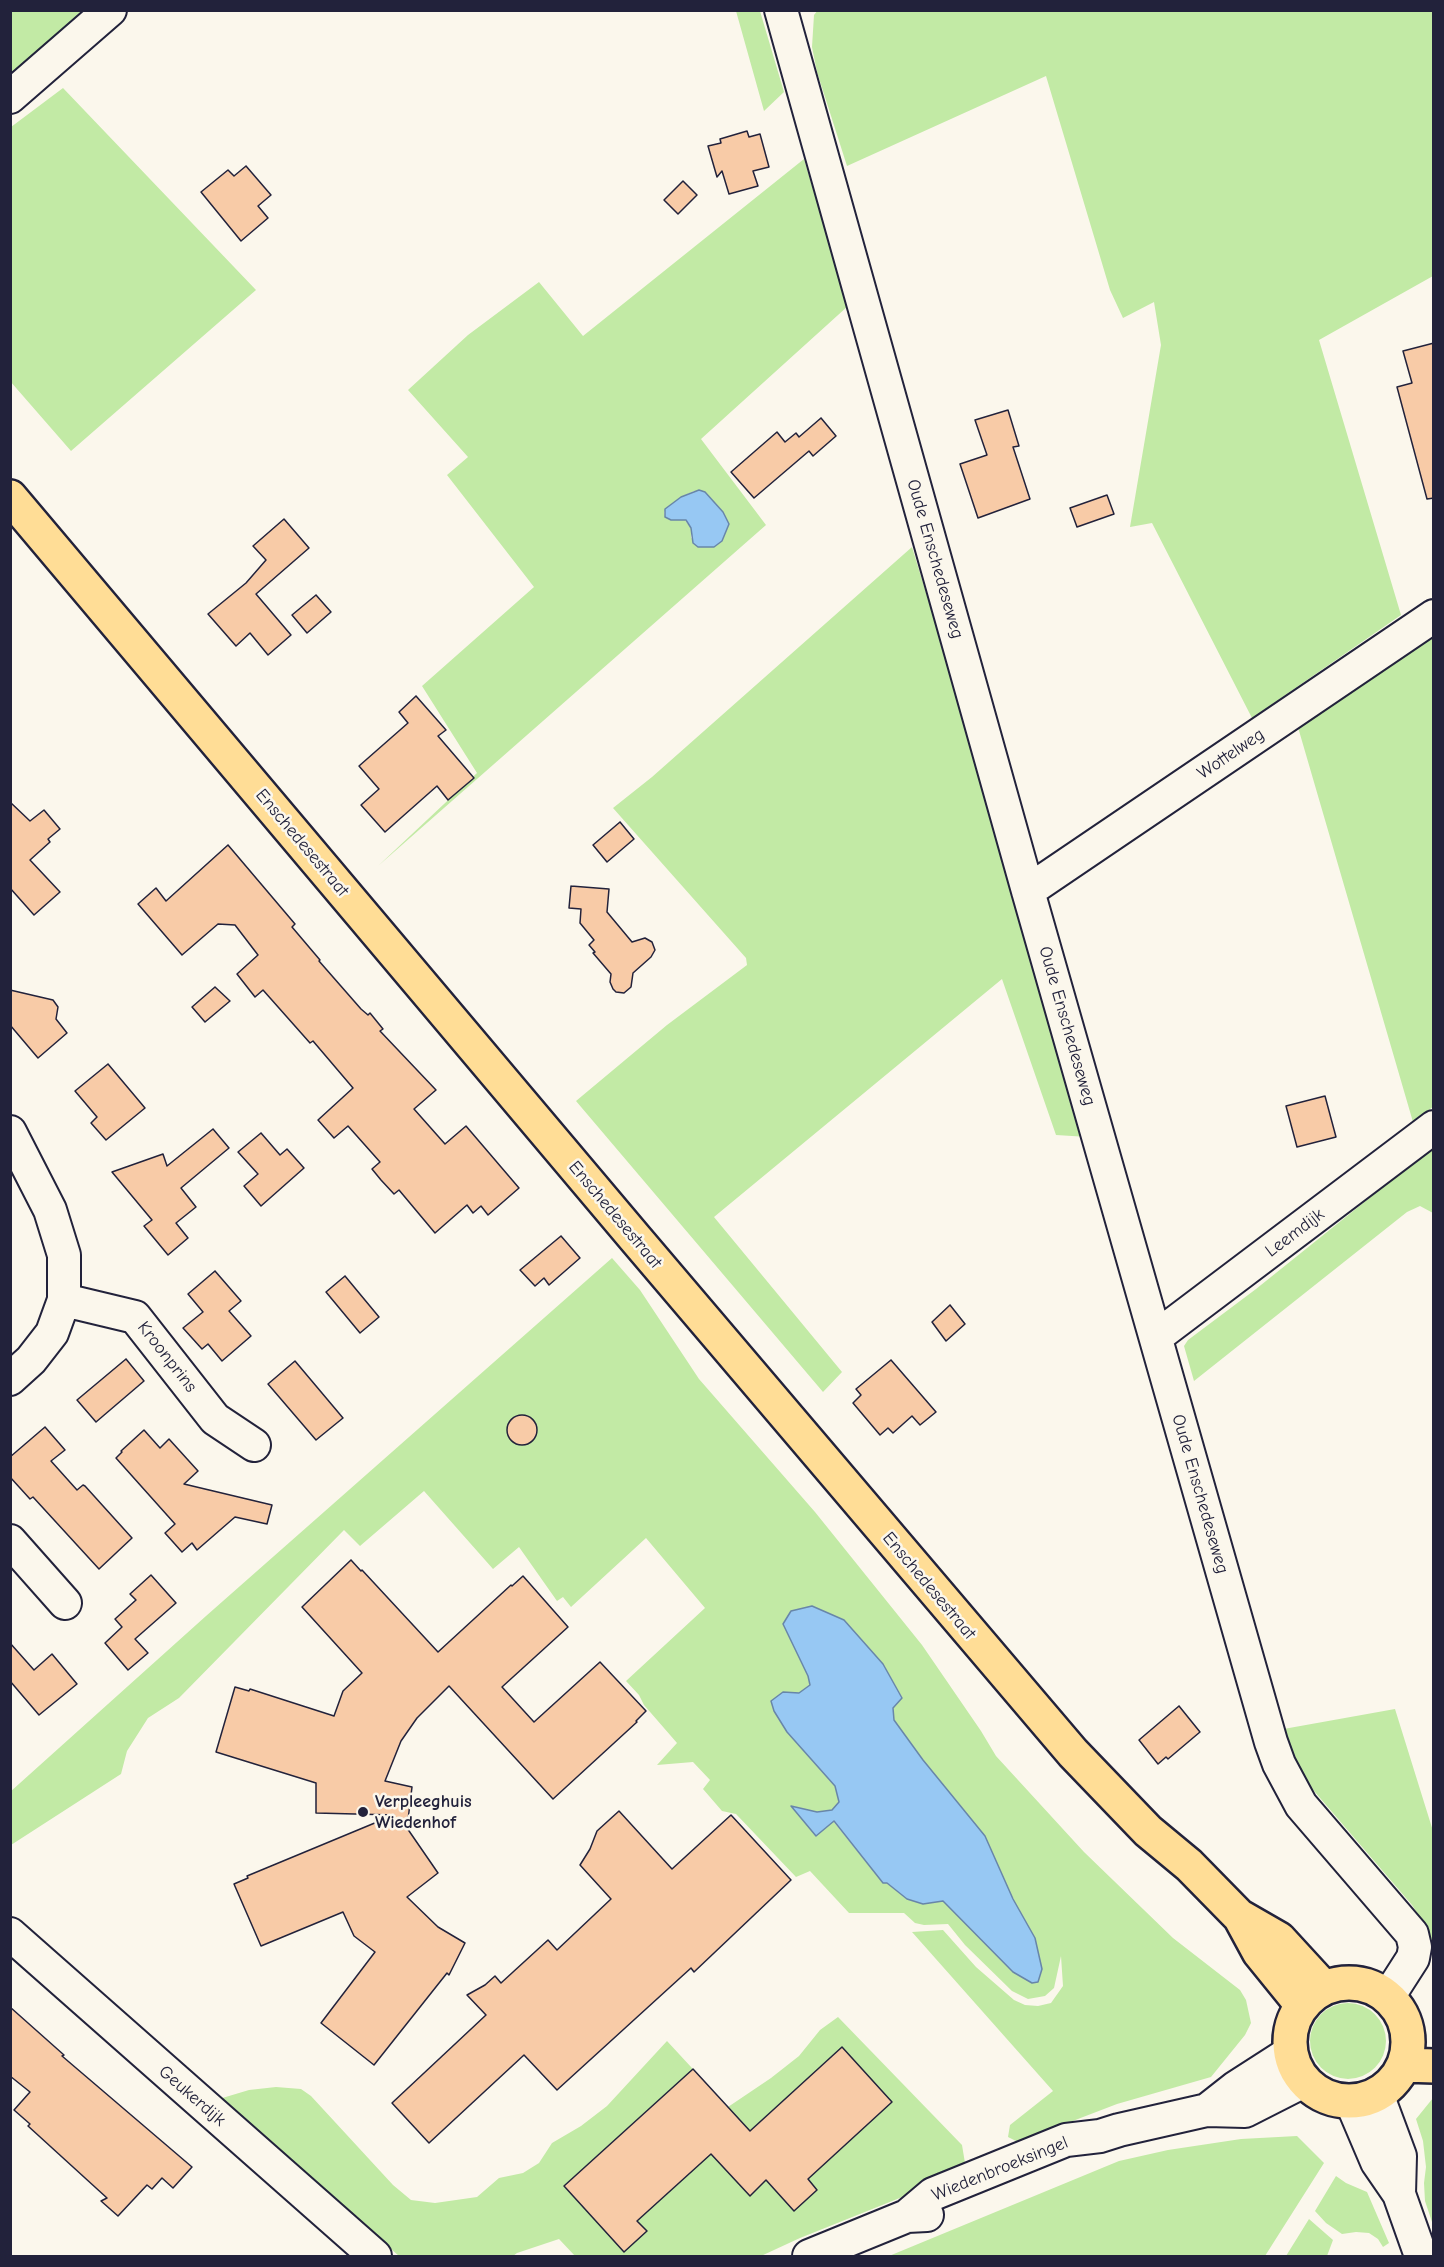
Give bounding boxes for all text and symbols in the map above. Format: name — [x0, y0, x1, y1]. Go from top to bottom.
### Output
street label: Oude Enschedeseweg — [902, 477, 968, 641]
street label: Wottelweg — [1193, 724, 1269, 784]
street label: Enschedesestraat — [251, 785, 353, 901]
street label: Oude Enschedeseweg — [1034, 944, 1100, 1108]
street label: Enschedesestraat — [564, 1157, 666, 1273]
street label: Leemdijk — [1261, 1204, 1329, 1262]
street label: Kroonprins — [133, 1317, 201, 1397]
street label: Oude Enschedeseweg — [1167, 1412, 1233, 1576]
street label: Enschedesestraat — [878, 1528, 980, 1644]
place label: Verpleeghuis Wiedenhof — [375, 1791, 472, 1834]
marker: Verpleeghuis Wiedenhof — [356, 1805, 370, 1819]
street label: Geukerdijk — [154, 2061, 230, 2131]
street label: Wiedenbroeksingel — [929, 2132, 1071, 2206]

